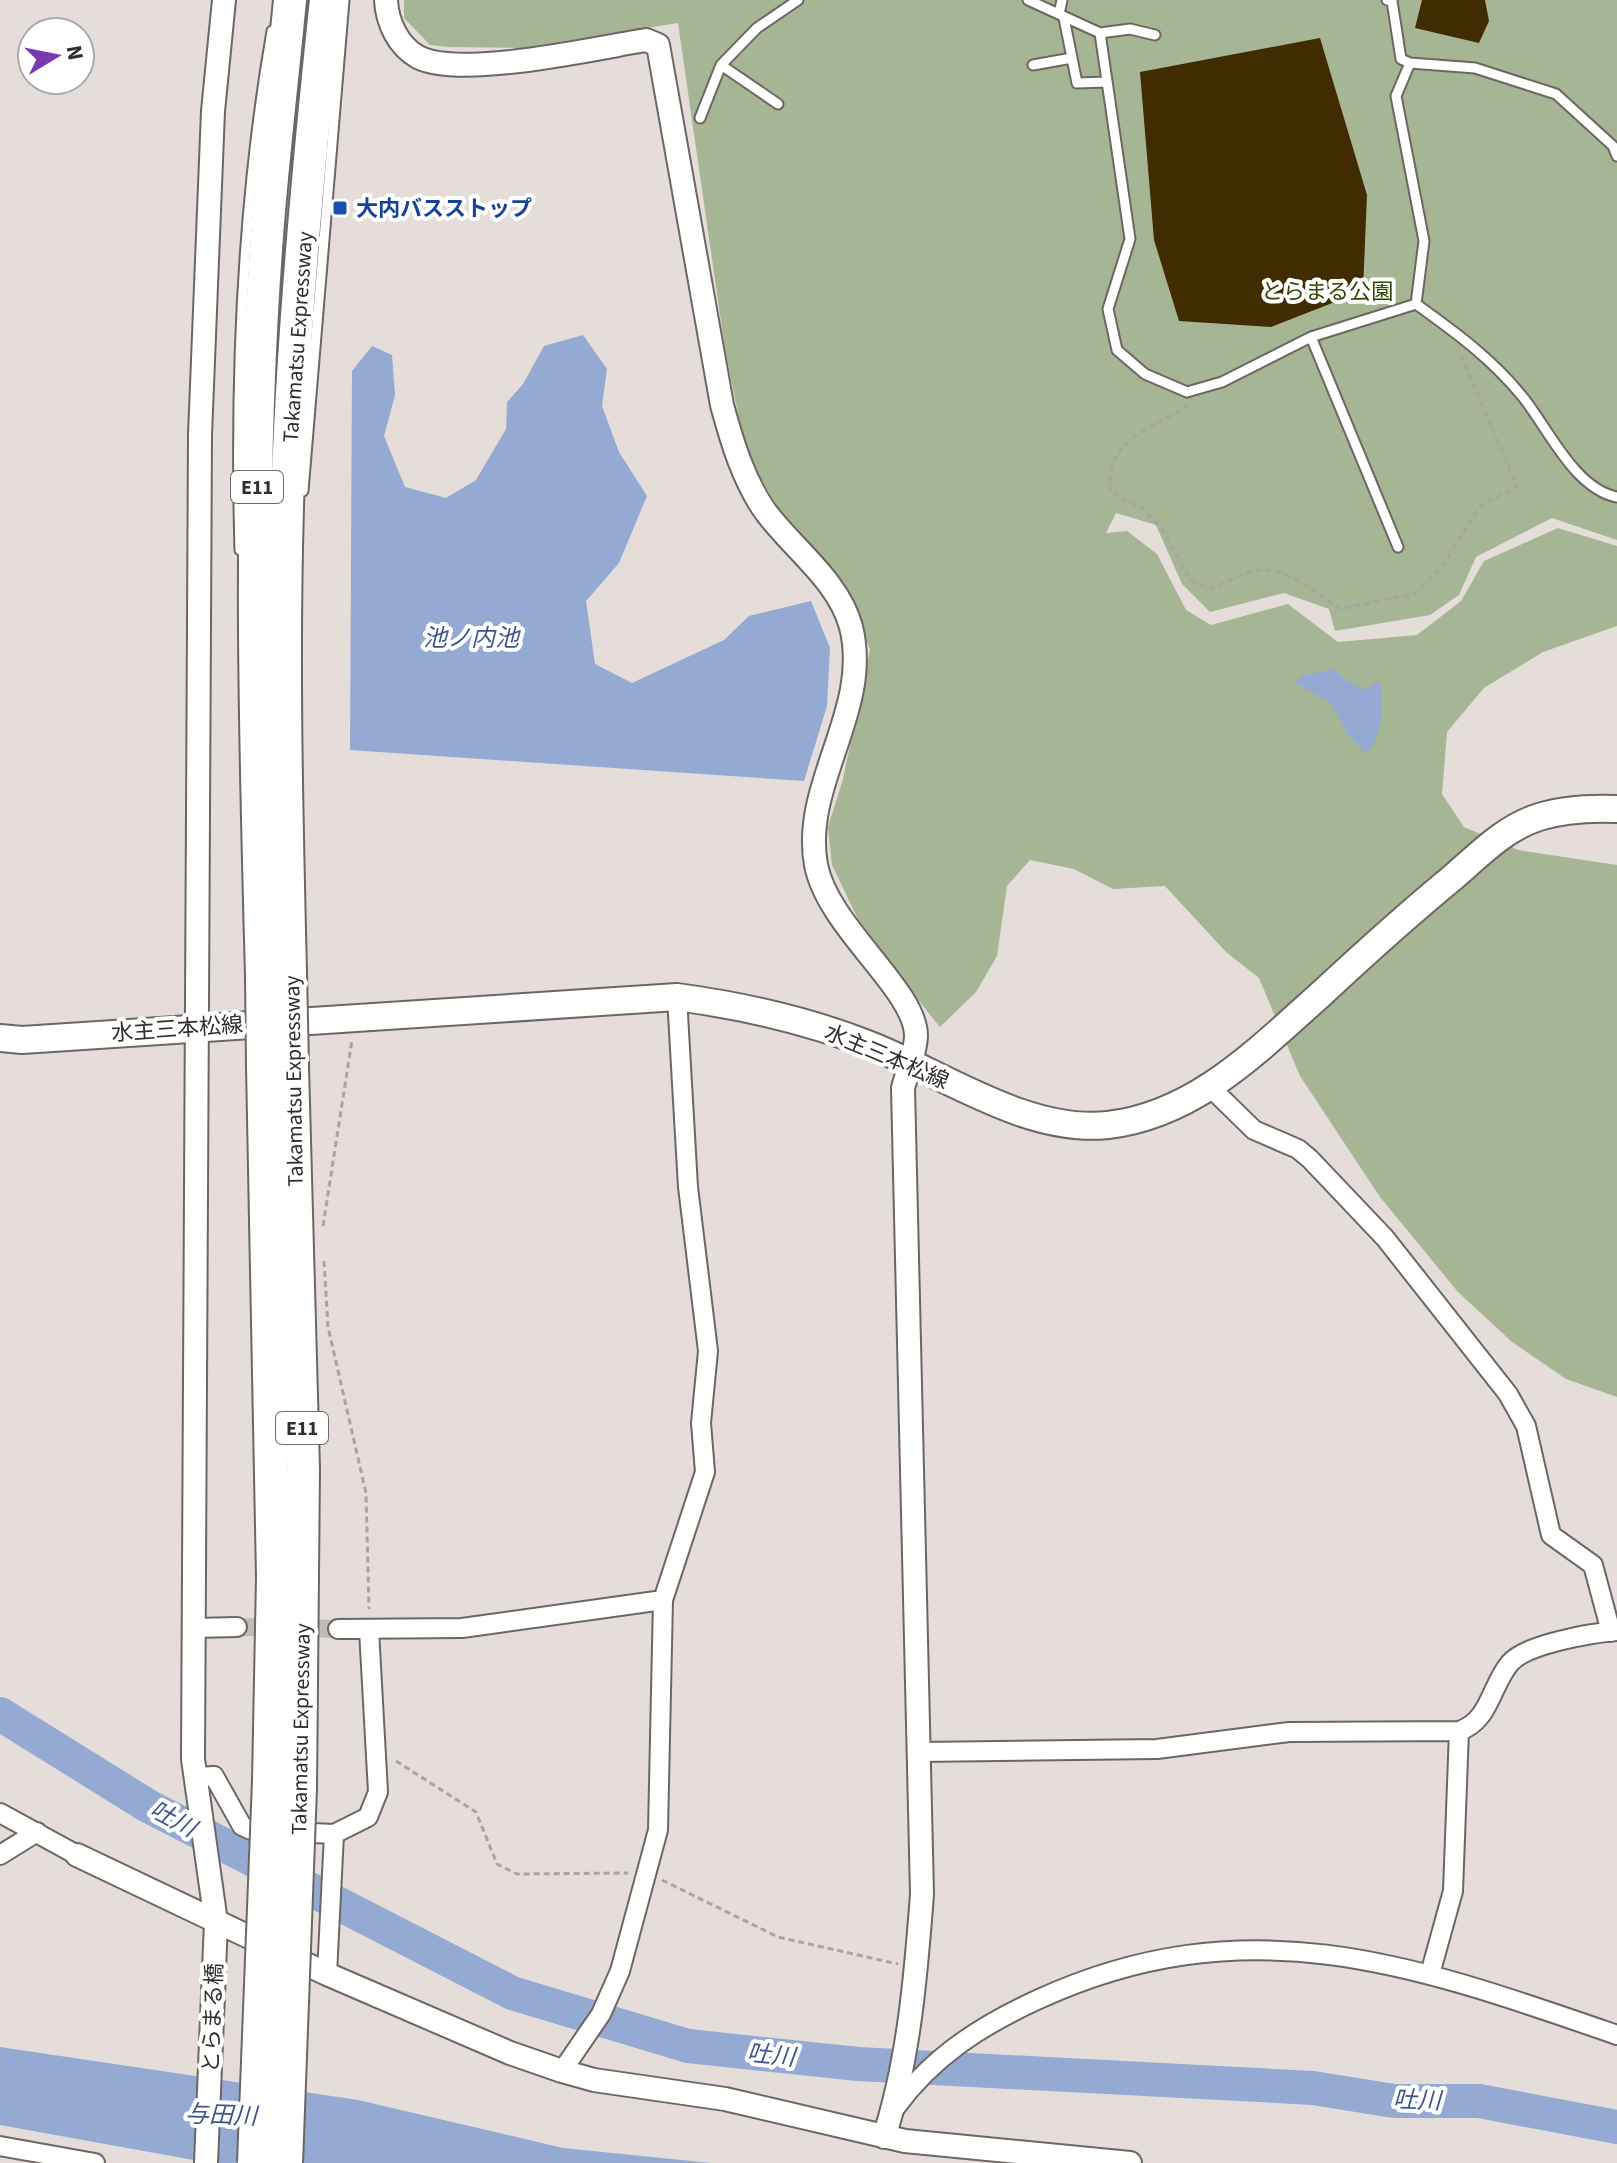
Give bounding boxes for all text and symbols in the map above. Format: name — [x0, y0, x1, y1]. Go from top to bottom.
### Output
north arrow — [16, 16, 96, 96]
text: N — [58, 43, 92, 63]
place label: 大内バスストップ — [356, 193, 532, 225]
marker: 大内バスストップ — [331, 199, 349, 217]
street label: Takamatsu Expressway — [275, 230, 321, 444]
park label: とらまる公園 — [1261, 276, 1393, 308]
road number: E11 — [231, 471, 283, 503]
water label: 池ノ内池 — [423, 621, 521, 656]
street label: Takamatsu Expressway — [276, 974, 312, 1187]
street label: 水主三本松線 — [110, 1008, 244, 1050]
street label: 水主三本松線 — [820, 1016, 954, 1097]
road number: E11 — [276, 1412, 328, 1444]
street label: Takamatsu Expressway — [283, 1622, 319, 1835]
water label: 吐川 — [143, 1793, 205, 1848]
street label: とらまる橋 — [195, 1963, 231, 2074]
water label: 吐川 — [745, 2036, 800, 2076]
water label: 吐川 — [1392, 2082, 1445, 2119]
water label: 与田川 — [184, 2097, 261, 2134]

